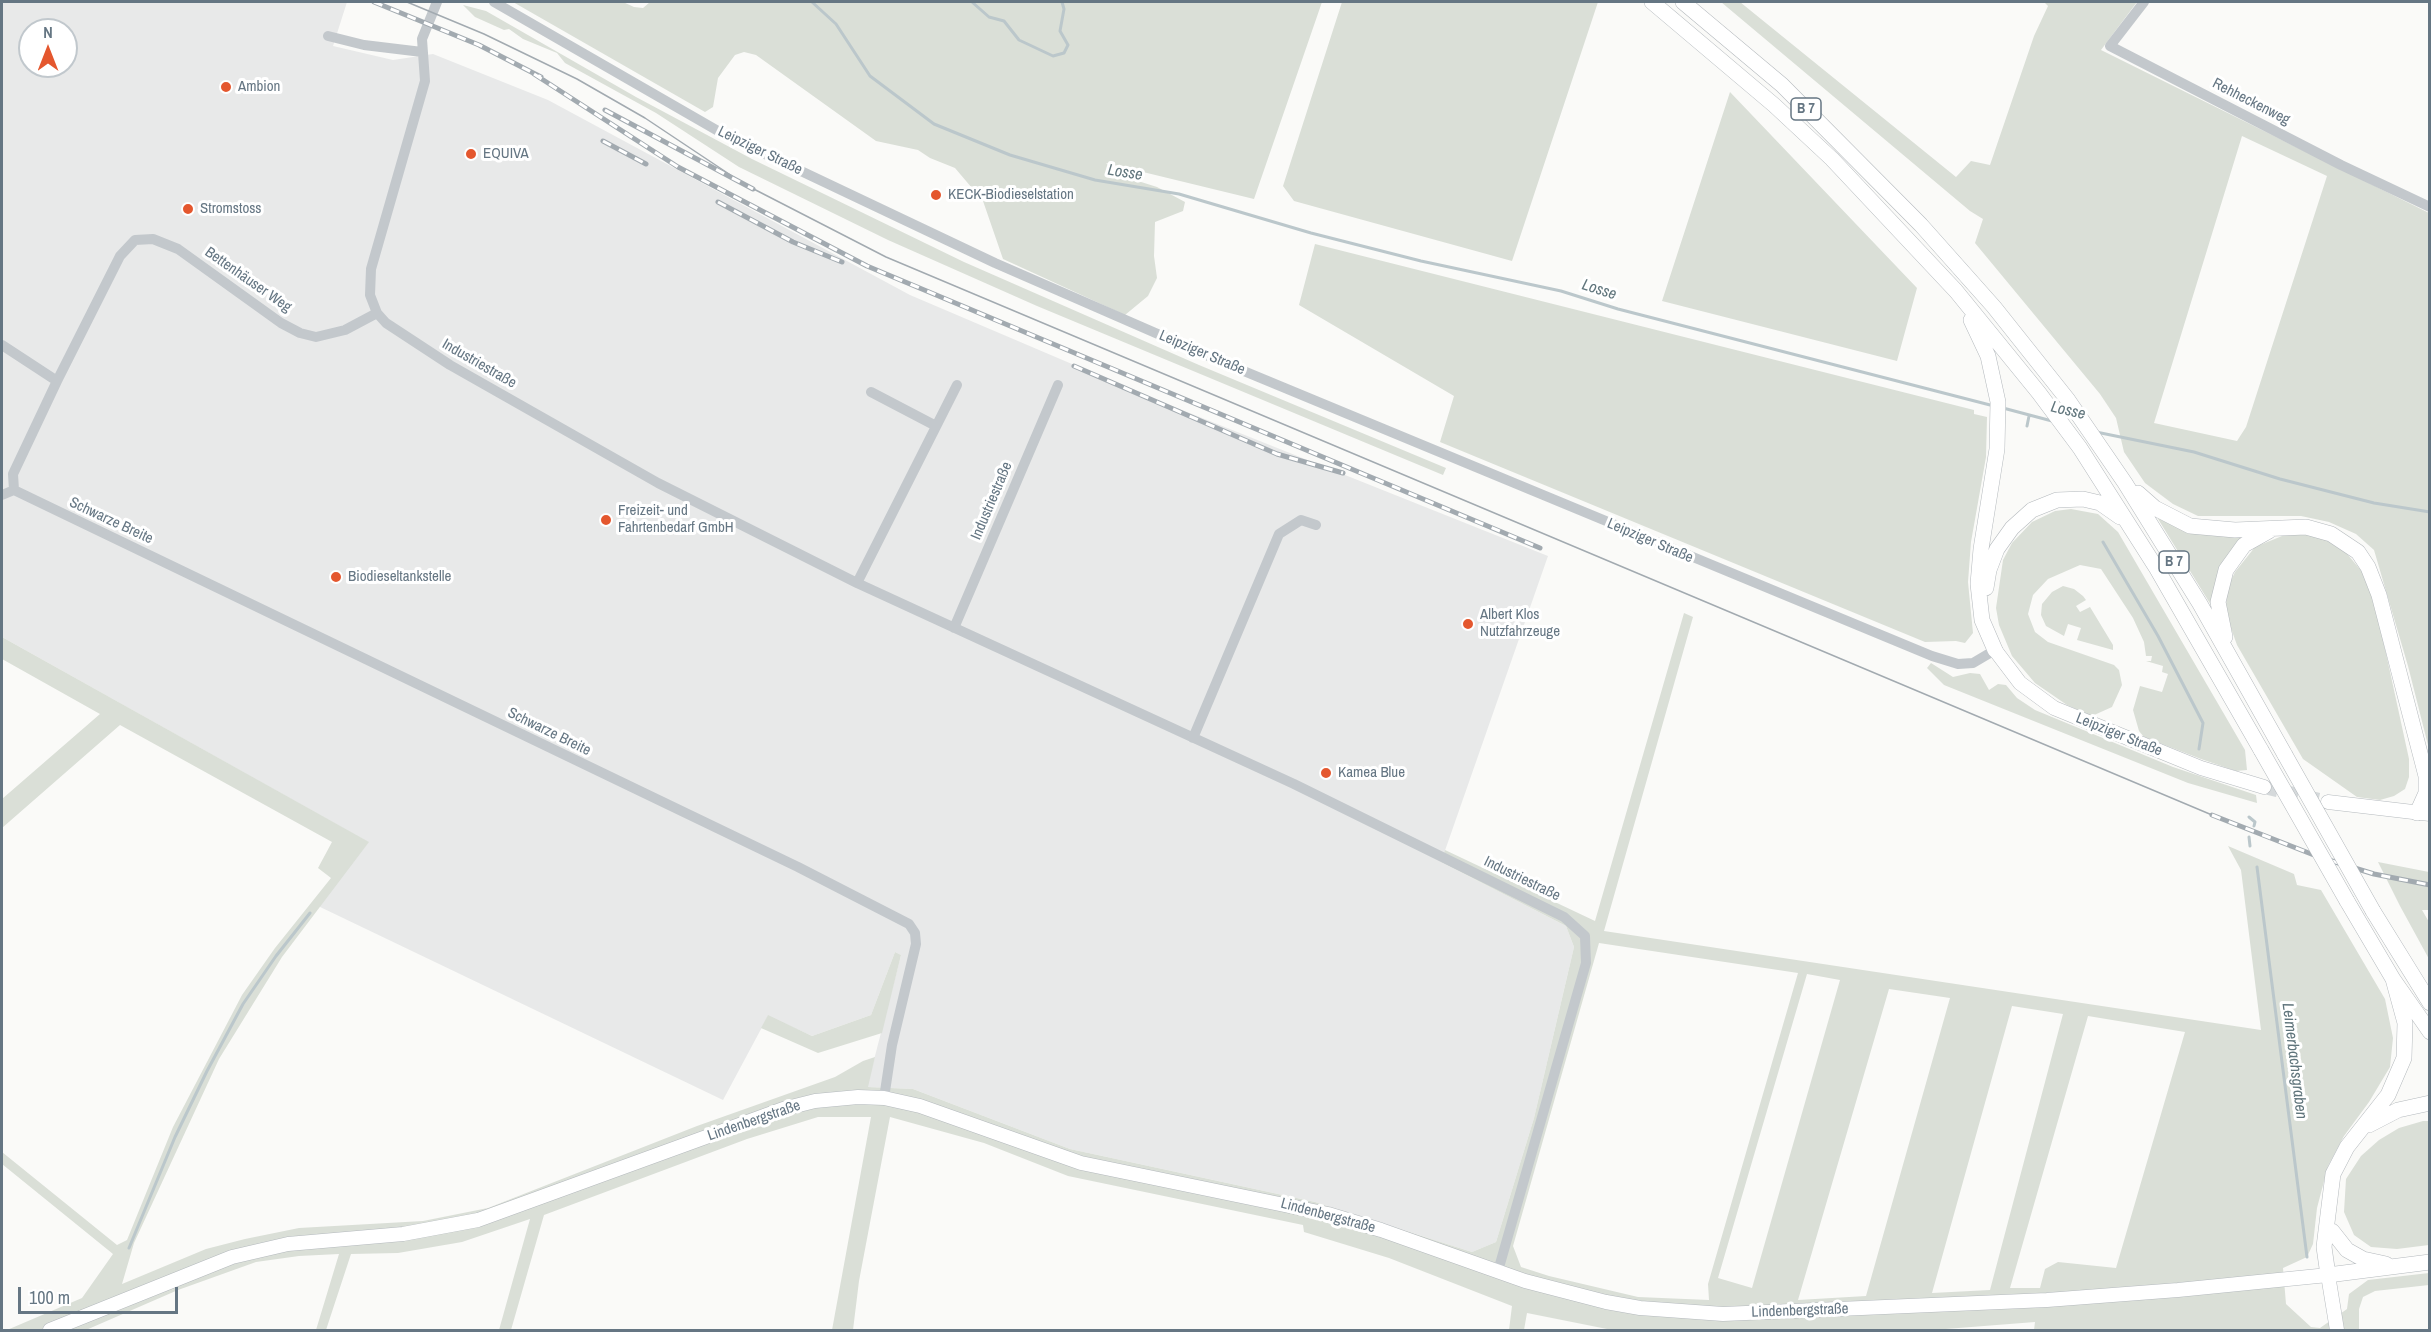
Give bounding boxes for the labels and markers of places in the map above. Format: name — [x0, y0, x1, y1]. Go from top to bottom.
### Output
place label: Ambion — [238, 78, 280, 96]
marker: Ambion — [219, 80, 233, 94]
place label: EQUIVA — [483, 145, 529, 163]
marker: EQUIVA — [464, 147, 478, 161]
place label: KECK-Biodieselstation — [948, 186, 1074, 204]
marker: KECK-Biodieselstation — [929, 188, 943, 202]
place label: Stromstoss — [200, 200, 262, 218]
marker: Stromstoss — [181, 202, 195, 216]
place label: Freizeit- und Fahrtenbedarf GmbH — [618, 502, 734, 537]
marker: Freizeit- und Fahrtenbedarf GmbH — [599, 513, 613, 527]
place label: Biodieseltankstelle — [348, 568, 451, 586]
marker: Biodieseltankstelle — [329, 570, 343, 584]
place label: Albert Klos Nutzfahrzeuge — [1480, 606, 1560, 641]
marker: Albert Klos Nutzfahrzeuge — [1461, 617, 1475, 631]
place label: Kamea Blue — [1338, 764, 1405, 782]
marker: Kamea Blue — [1319, 766, 1333, 780]

